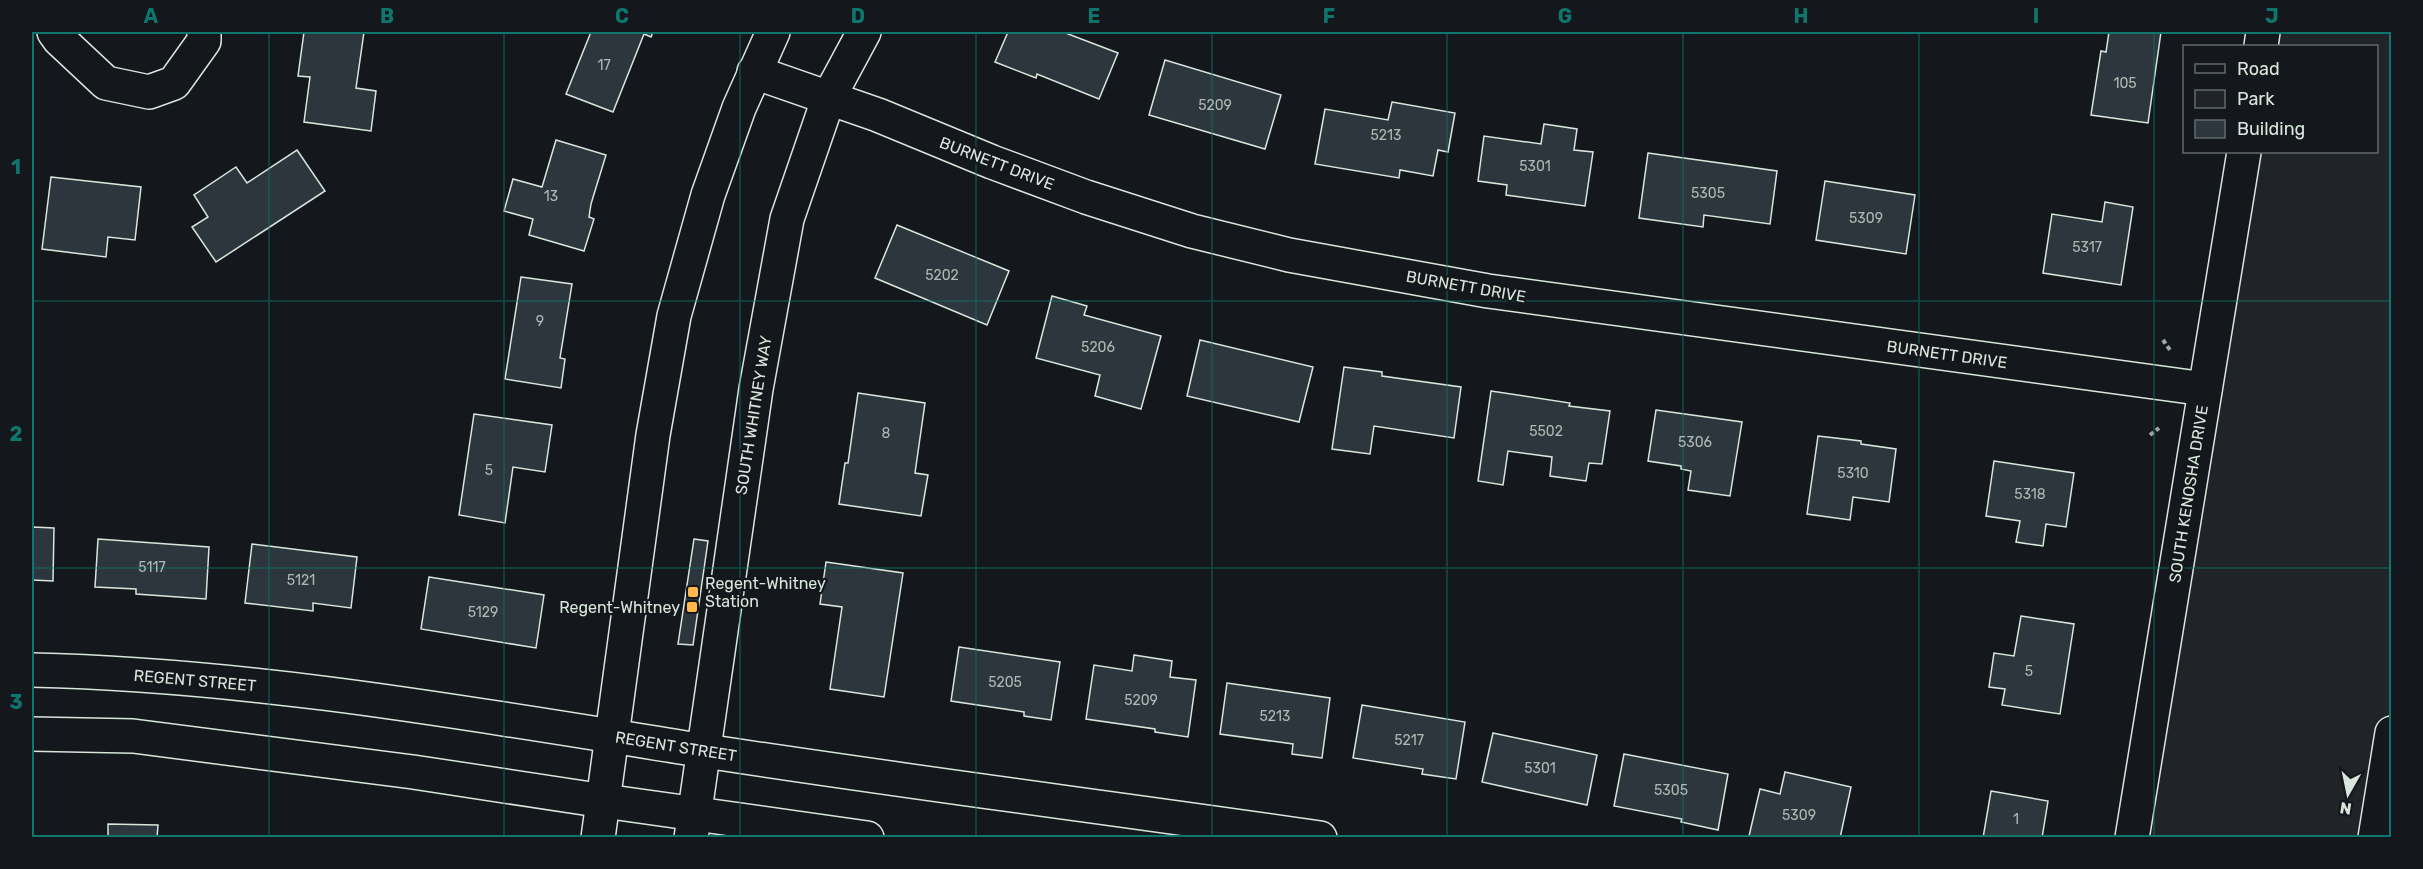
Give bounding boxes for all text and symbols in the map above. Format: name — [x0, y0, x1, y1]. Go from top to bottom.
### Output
text: A — [144, 4, 159, 28]
text: B — [380, 4, 394, 28]
text: C — [615, 4, 629, 28]
text: D — [851, 4, 865, 28]
text: E — [1088, 4, 1100, 28]
text: F — [1323, 4, 1335, 28]
text: G — [1558, 4, 1572, 28]
text: H — [1794, 4, 1808, 28]
text: I — [2033, 4, 2039, 28]
text: J — [2265, 4, 2279, 28]
legend — [2183, 45, 2378, 153]
house number: 17 — [597, 57, 611, 74]
text: Road — [2237, 58, 2280, 80]
house number: 105 — [2113, 75, 2137, 92]
text: Park — [2237, 88, 2275, 110]
house number: 5209 — [1198, 97, 1232, 114]
text: Building — [2237, 118, 2305, 140]
house number: 5213 — [1371, 127, 1401, 144]
street label: BURNETT DRIVE — [937, 133, 1057, 194]
text: 1 — [11, 155, 21, 179]
house number: 5301 — [1519, 158, 1551, 175]
house number: 5305 — [1691, 185, 1725, 202]
house number: 13 — [544, 188, 558, 205]
house number: 5309 — [1849, 210, 1883, 227]
house number: 5317 — [2072, 239, 2102, 256]
house number: 5202 — [925, 267, 959, 284]
street label: BURNETT DRIVE — [1405, 267, 1527, 306]
house number: 9 — [536, 313, 544, 330]
street label: SOUTH WHITNEY WAY — [732, 334, 775, 496]
street label: BURNETT DRIVE — [1886, 337, 2008, 372]
house number: 5206 — [1081, 339, 1115, 356]
street label: SOUTH KENOSHA DRIVE — [2165, 404, 2212, 584]
text: 2 — [10, 422, 23, 446]
house number: 5502 — [1529, 423, 1563, 440]
house number: 8 — [882, 425, 891, 442]
house number: 5306 — [1678, 434, 1712, 451]
house number: 5 — [485, 462, 493, 479]
house number: 5310 — [1837, 465, 1869, 482]
house number: 5318 — [2014, 486, 2046, 503]
house number: 5117 — [138, 559, 166, 576]
house number: 5121 — [287, 572, 315, 589]
place label: Regent-Whitney Station — [705, 574, 826, 611]
marker: Regent-Whitney Station — [686, 585, 700, 599]
place label: Regent-Whitney — [559, 598, 680, 617]
marker: Regent-Whitney — [685, 600, 699, 614]
house number: 5129 — [468, 604, 498, 621]
house number: 5 — [2025, 663, 2033, 680]
street label: REGENT STREET — [133, 666, 257, 695]
house number: 5205 — [988, 674, 1022, 691]
text: 3 — [9, 690, 23, 714]
house number: 5209 — [1124, 692, 1158, 709]
house number: 5213 — [1260, 708, 1290, 725]
street label: REGENT STREET — [614, 728, 738, 765]
house number: 5217 — [1394, 732, 1424, 749]
house number: 5301 — [1524, 760, 1556, 777]
north arrow — [2318, 764, 2378, 824]
house number: 5305 — [1654, 782, 1688, 799]
text: N — [2339, 798, 2353, 819]
house number: 5309 — [1782, 807, 1816, 824]
house number: 1 — [2013, 811, 2019, 828]

